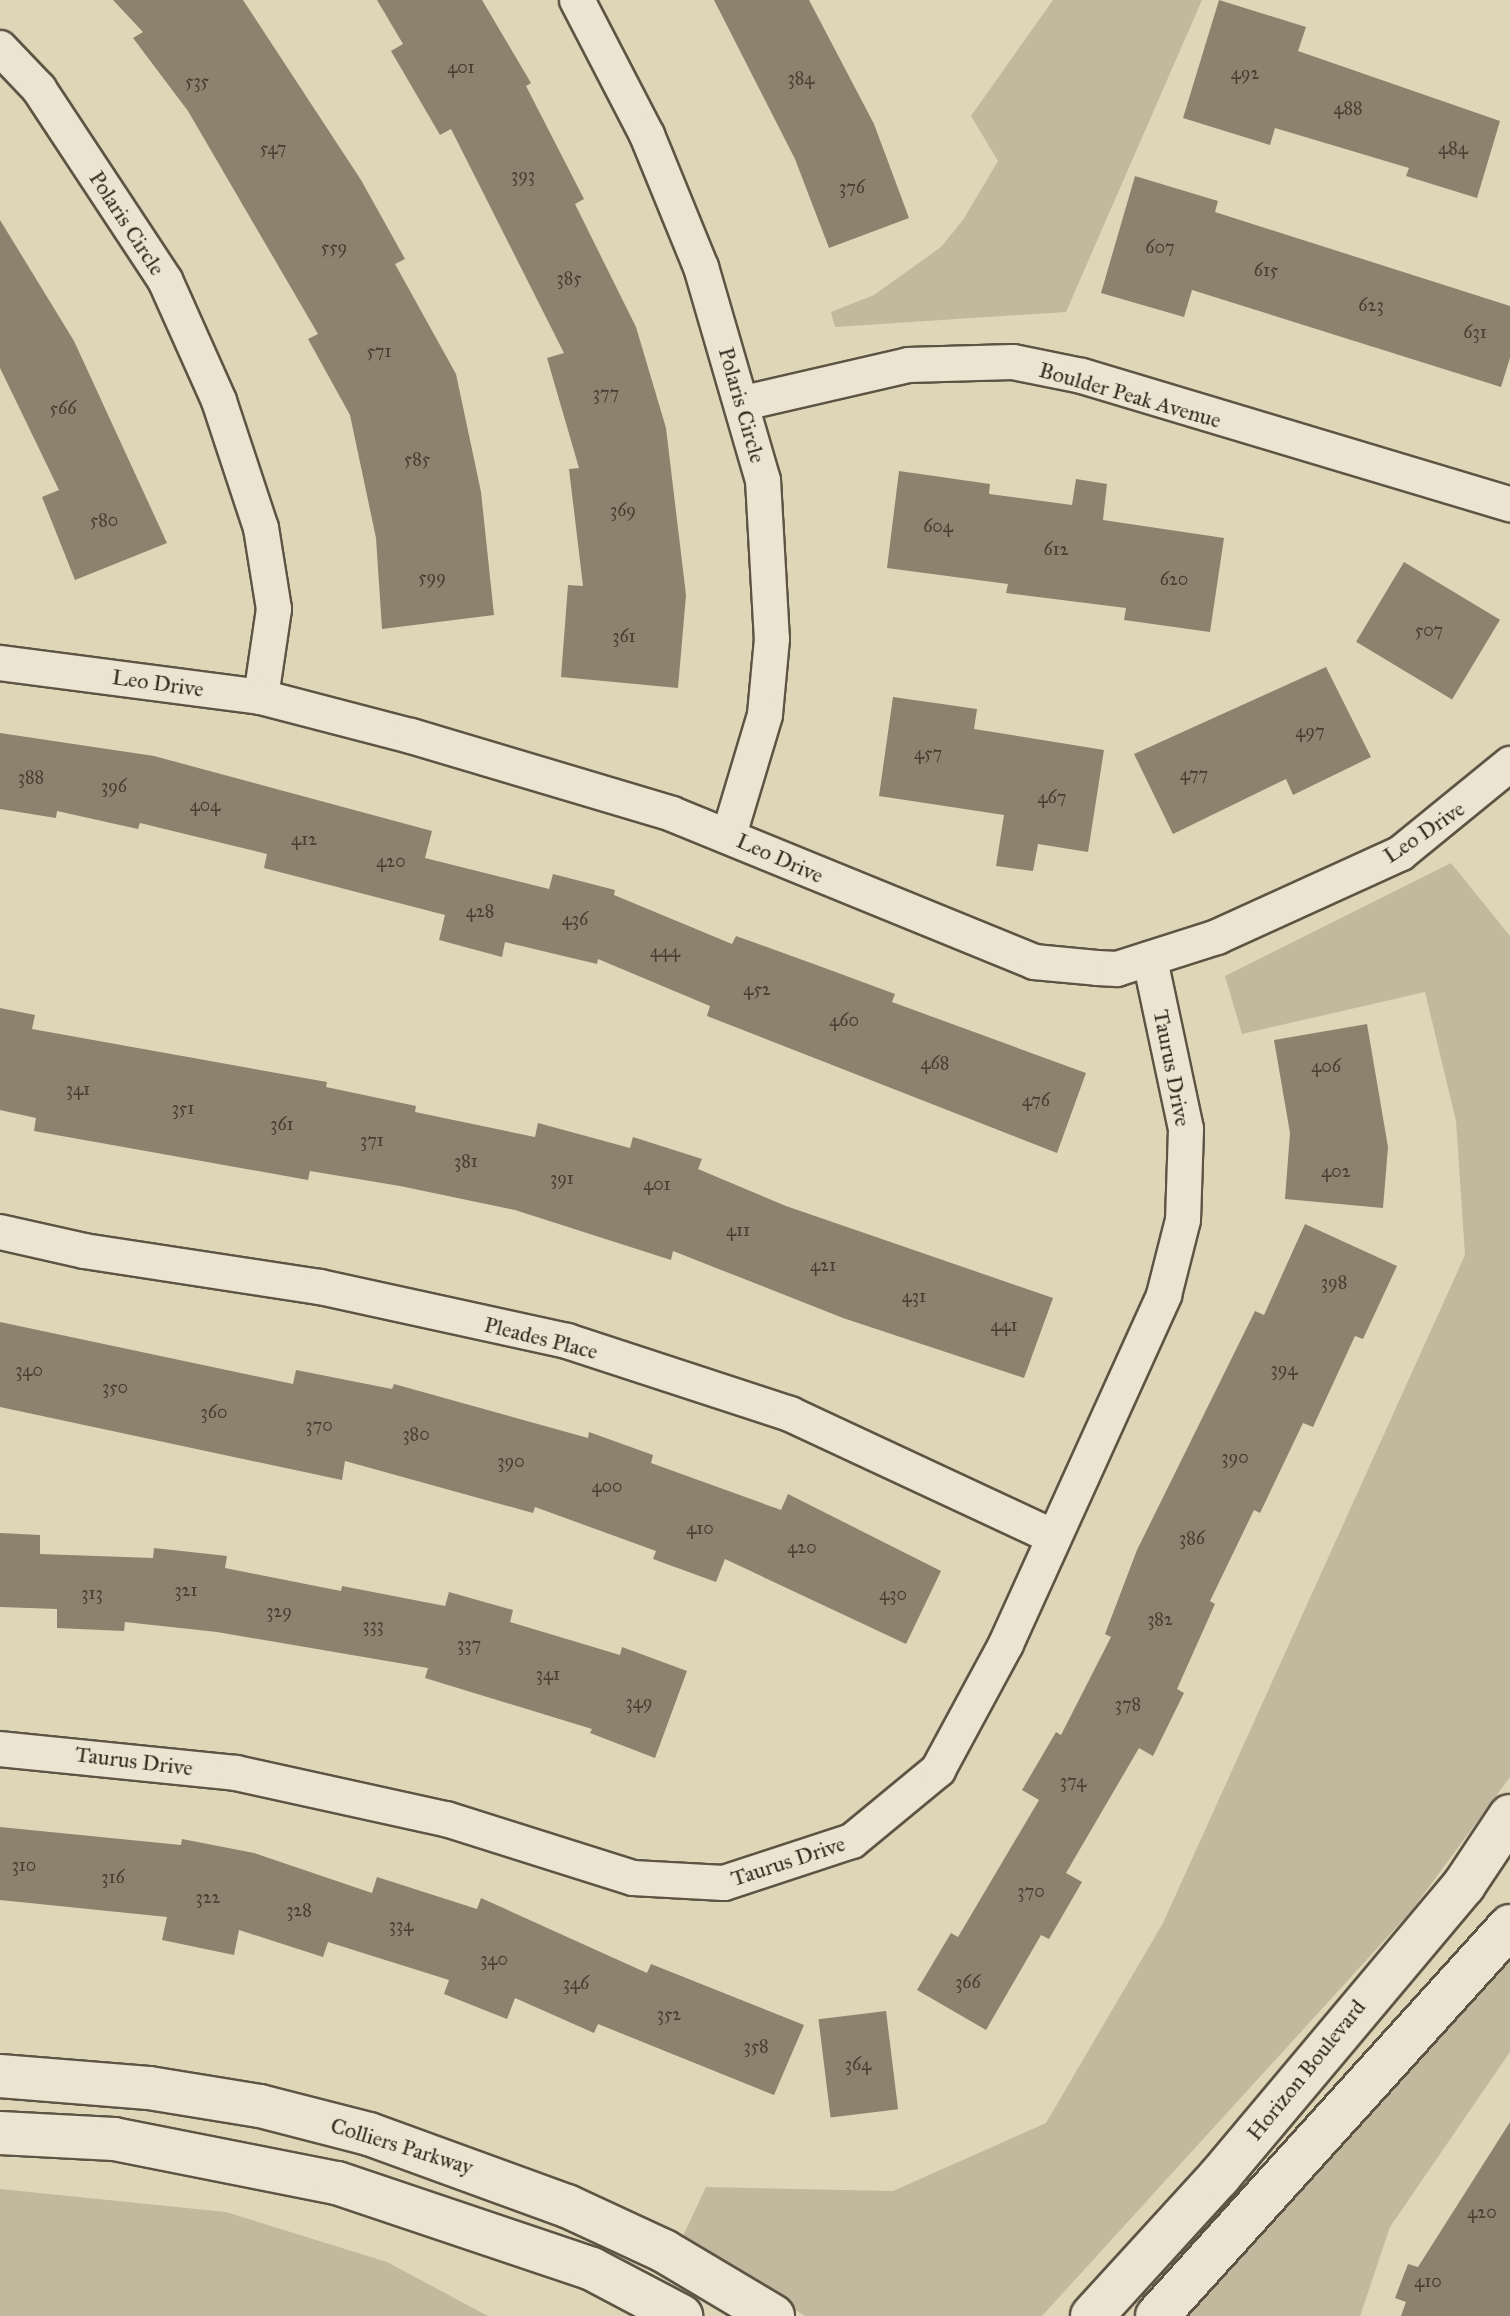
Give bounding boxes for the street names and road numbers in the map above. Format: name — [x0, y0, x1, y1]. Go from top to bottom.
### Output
street label: Polaris Circle — [84, 166, 170, 280]
street label: Polaris Circle — [713, 344, 771, 466]
street label: Boulder Peak Avenue — [1036, 356, 1224, 434]
street label: Leo Drive — [110, 664, 206, 702]
street label: Leo Drive — [1378, 795, 1470, 869]
street label: Leo Drive — [732, 827, 828, 889]
street label: Taurus Drive — [1148, 1007, 1196, 1129]
street label: Pleades Place — [481, 1311, 601, 1365]
street label: Taurus Drive — [74, 1741, 194, 1781]
street label: Taurus Drive — [728, 1830, 848, 1892]
street label: Horizon Boulevard — [1241, 1994, 1371, 2146]
street label: Colliers Parkway — [328, 2112, 476, 2180]

